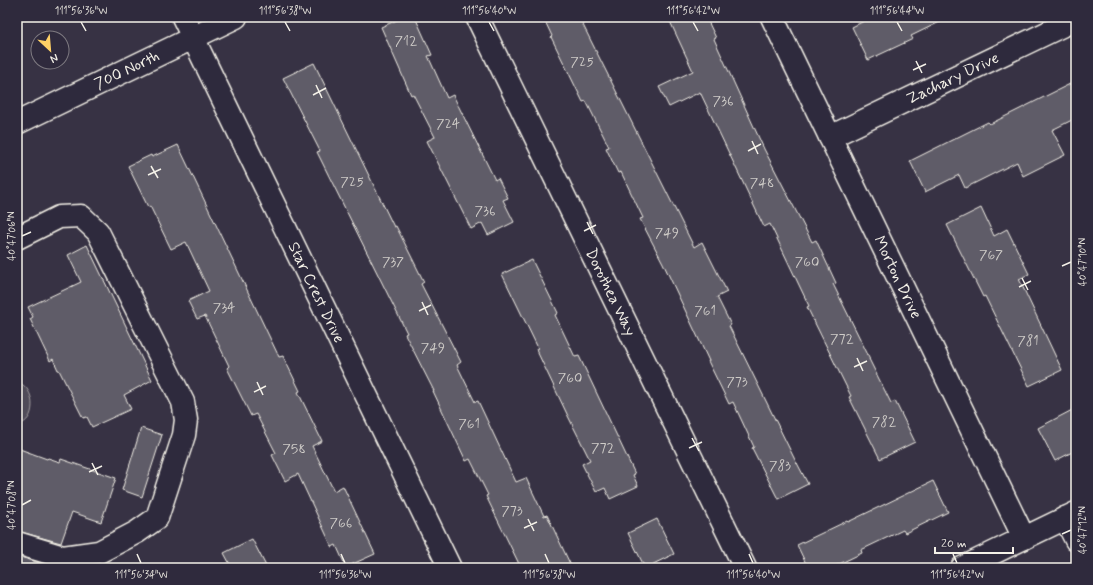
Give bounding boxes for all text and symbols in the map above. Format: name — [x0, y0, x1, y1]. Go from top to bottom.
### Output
text: 111°56'36"W — [55, 4, 107, 18]
text: 111°56'38"W — [259, 4, 311, 18]
text: 111°56'40"W — [462, 4, 516, 18]
text: 111°56'42"W — [666, 4, 720, 18]
text: 111°56'44"W — [870, 4, 924, 18]
north arrow — [30, 30, 70, 70]
house number: 712 — [395, 32, 417, 50]
street label: 700 North — [91, 45, 163, 95]
street label: Zachary Drive — [903, 47, 1002, 109]
text: N — [48, 50, 60, 66]
house number: 725 — [570, 53, 594, 71]
house number: 736 — [712, 92, 734, 110]
house number: 724 — [436, 115, 460, 133]
house number: 725 — [340, 173, 364, 191]
house number: 748 — [750, 174, 774, 192]
house number: 736 — [474, 202, 496, 220]
text: 40°47'06"N — [5, 211, 19, 261]
house number: 749 — [655, 224, 679, 242]
street label: Morton Drive — [869, 232, 927, 322]
text: 40°47'10"N — [1076, 237, 1090, 286]
street label: Star Crest Drive — [283, 238, 350, 346]
street label: Dorothea Way — [581, 245, 641, 340]
house number: 767 — [979, 246, 1003, 264]
house number: 737 — [382, 253, 404, 271]
house number: 760 — [795, 253, 819, 271]
house number: 734 — [213, 299, 235, 317]
house number: 761 — [694, 302, 716, 320]
house number: 772 — [830, 330, 854, 348]
house number: 781 — [1017, 332, 1039, 350]
house number: 749 — [421, 339, 445, 357]
house number: 760 — [558, 369, 582, 387]
house number: 773 — [726, 373, 748, 391]
house number: 782 — [872, 413, 896, 431]
house number: 761 — [458, 415, 480, 433]
house number: 772 — [591, 439, 615, 457]
house number: 758 — [282, 440, 306, 458]
house number: 783 — [769, 457, 791, 475]
text: 40°47'08"N — [5, 480, 19, 530]
house number: 773 — [501, 502, 523, 520]
text: 40°47'12"N — [1076, 506, 1090, 554]
house number: 766 — [330, 514, 352, 532]
scale bar — [935, 529, 1013, 555]
text: 20 m — [941, 536, 967, 552]
text: 111°56'34"W — [115, 568, 168, 582]
text: 111°56'36"W — [319, 568, 371, 582]
text: 111°56'38"W — [523, 568, 575, 582]
text: 111°56'40"W — [726, 568, 780, 582]
text: 111°56'42"W — [930, 568, 984, 582]

